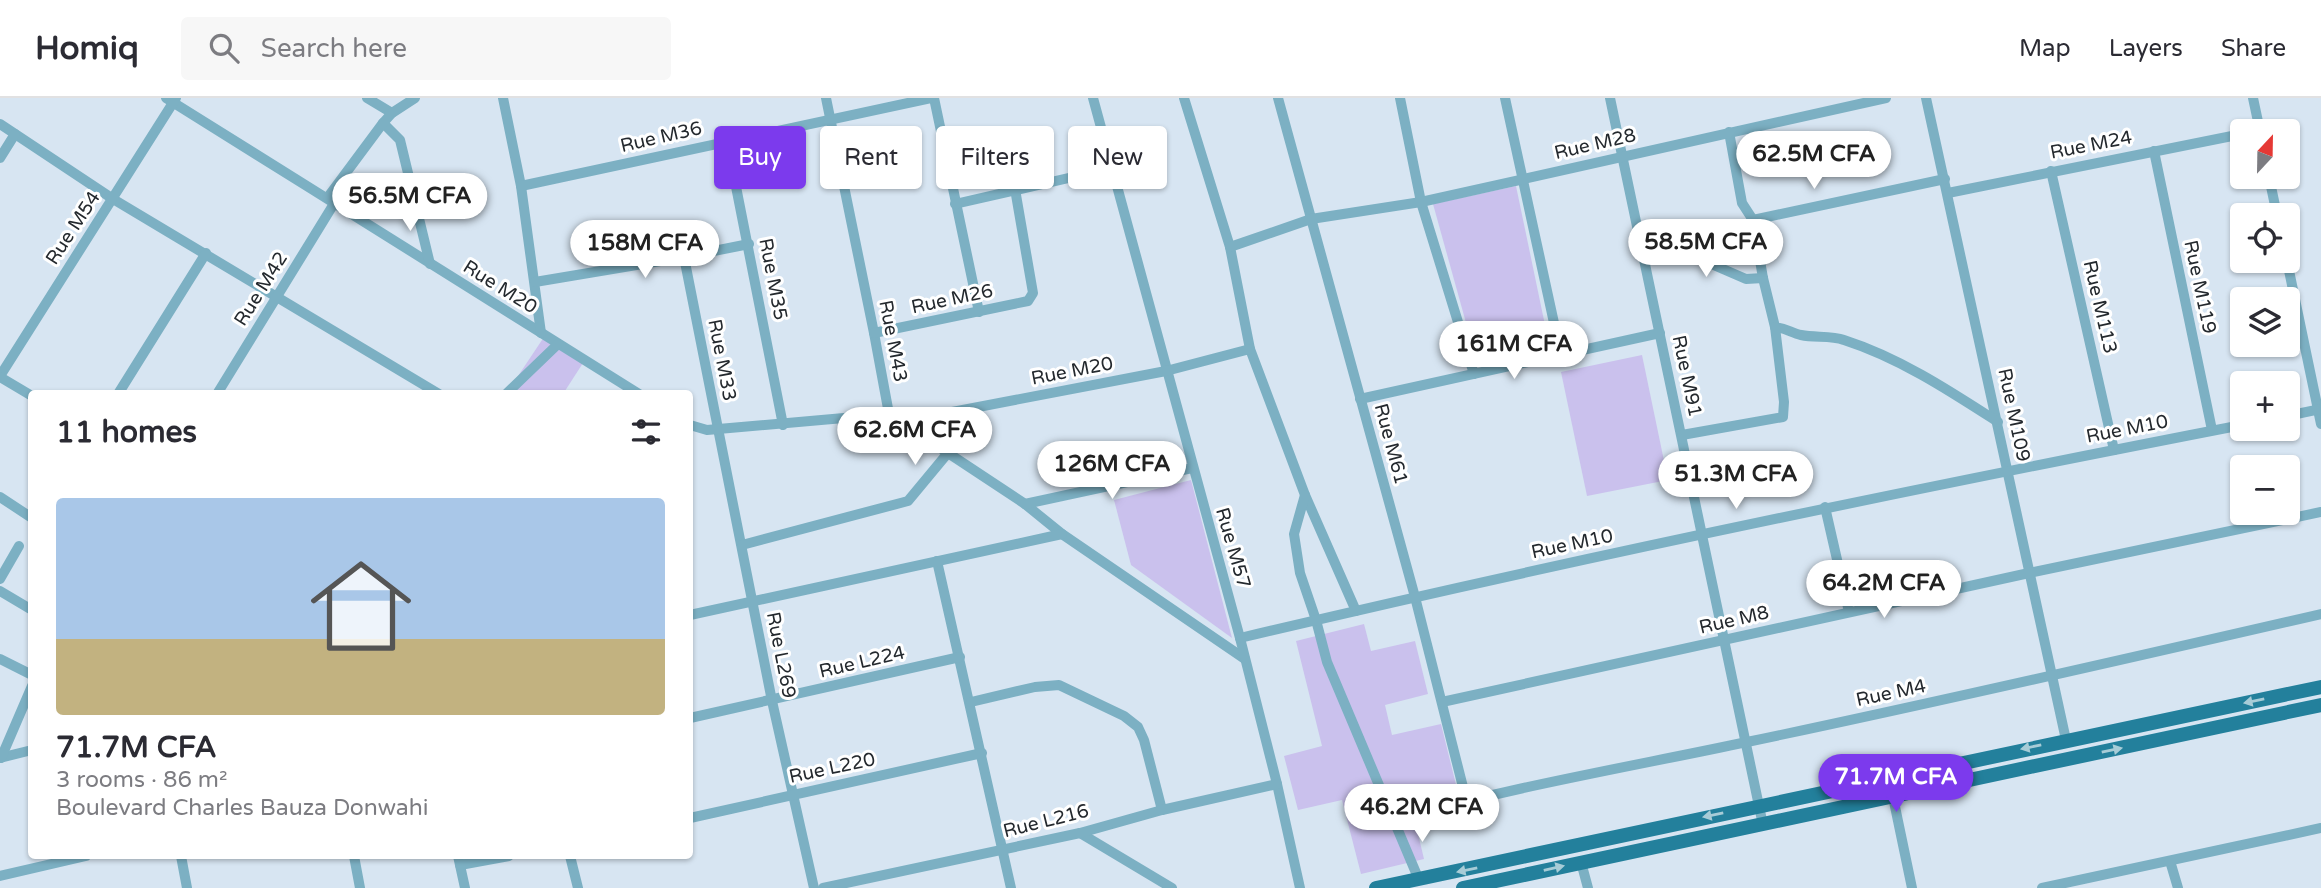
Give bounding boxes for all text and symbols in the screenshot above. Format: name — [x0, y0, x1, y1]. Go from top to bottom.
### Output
search box — [181, 17, 671, 80]
text: Homiq — [35, 29, 139, 68]
icon: search — [205, 29, 243, 67]
text: Search here — [261, 33, 407, 64]
text: Map — [2019, 34, 2071, 63]
text: Layers — [2109, 34, 2183, 63]
text: Share — [2221, 34, 2286, 63]
street label: Rue M36 — [618, 117, 704, 157]
north arrow — [2230, 119, 2300, 189]
map controls — [2230, 119, 2300, 525]
street label: Rue M28 — [1552, 124, 1638, 164]
chip: Buy — [714, 126, 806, 189]
chip: Rent — [820, 126, 922, 189]
chip: Filters — [936, 126, 1054, 189]
chip: New — [1068, 126, 1167, 189]
street label: Rue M24 — [2048, 126, 2134, 164]
pin: 62.5M CFA — [1734, 132, 1894, 191]
text: 62.5M CFA — [1752, 140, 1876, 168]
pin: 56.5M CFA — [330, 174, 490, 233]
text: 56.5M CFA — [348, 182, 472, 210]
street label: Rue M54 — [41, 187, 105, 269]
button: locate — [2230, 203, 2300, 273]
pin: 158M CFA — [573, 220, 717, 280]
pin: 58.5M CFA — [1626, 220, 1786, 279]
text: 58.5M CFA — [1644, 228, 1768, 256]
text: 158M CFA — [586, 229, 704, 257]
street label: Rue M35 — [754, 236, 792, 322]
street label: Rue M119 — [2179, 238, 2221, 336]
street label: Rue M42 — [230, 248, 292, 330]
street label: Rue M20 — [459, 256, 541, 318]
street label: Rue M113 — [2079, 258, 2121, 356]
street label: Rue M26 — [909, 280, 995, 318]
button: layers — [2230, 287, 2300, 357]
street label: Rue M43 — [874, 298, 912, 384]
street label: Rue M33 — [703, 317, 741, 403]
pin: 161M CFA — [1442, 322, 1586, 381]
text: 161M CFA — [1455, 330, 1573, 358]
street label: Rue M91 — [1668, 333, 1706, 419]
street label: Rue M20 — [1029, 352, 1115, 390]
street label: Rue M109 — [1993, 366, 2035, 464]
button: + — [2230, 371, 2300, 441]
street label: Rue M61 — [1370, 401, 1412, 487]
pin: 62.6M CFA — [835, 408, 995, 467]
street label: Rue M10 — [2084, 410, 2170, 448]
icon: filters — [627, 413, 665, 451]
text: 11 homes — [56, 414, 197, 451]
text: 62.6M CFA — [853, 416, 977, 444]
pin: 126M CFA — [1040, 442, 1184, 501]
text: 126M CFA — [1053, 450, 1171, 478]
pin: 51.3M CFA — [1656, 452, 1816, 511]
button: − — [2230, 455, 2300, 525]
text: 51.3M CFA — [1674, 460, 1798, 488]
street label: Rue M57 — [1211, 505, 1255, 591]
street label: Rue M10 — [1529, 525, 1615, 563]
icon: home — [298, 543, 424, 669]
pin: 64.2M CFA — [1804, 560, 1964, 620]
text: 64.2M CFA — [1822, 569, 1946, 597]
street label: Rue M8 — [1697, 601, 1771, 639]
street label: Rue L269 — [762, 610, 800, 700]
street label: Rue L224 — [817, 641, 907, 683]
street label: Rue M4 — [1854, 675, 1928, 711]
one-way arrow — [2243, 695, 2265, 706]
text: 71.7M CFA — [56, 729, 217, 766]
one-way arrow — [2020, 741, 2042, 752]
one-way arrow — [2101, 744, 2123, 755]
street label: Rue L220 — [787, 748, 877, 788]
pin: 71.7M CFA — [1816, 754, 1976, 814]
text: 71.7M CFA — [1834, 763, 1958, 791]
text: 3 rooms · 86 m² — [56, 766, 227, 794]
pin: 46.2M CFA — [1342, 784, 1502, 844]
text: 46.2M CFA — [1360, 793, 1484, 821]
text: Boulevard Charles Bauza Donwahi — [56, 794, 428, 822]
street label: Rue L216 — [1001, 800, 1091, 842]
one-way arrow — [1702, 810, 1724, 821]
one-way arrow — [1543, 862, 1565, 873]
one-way arrow — [1456, 864, 1478, 875]

